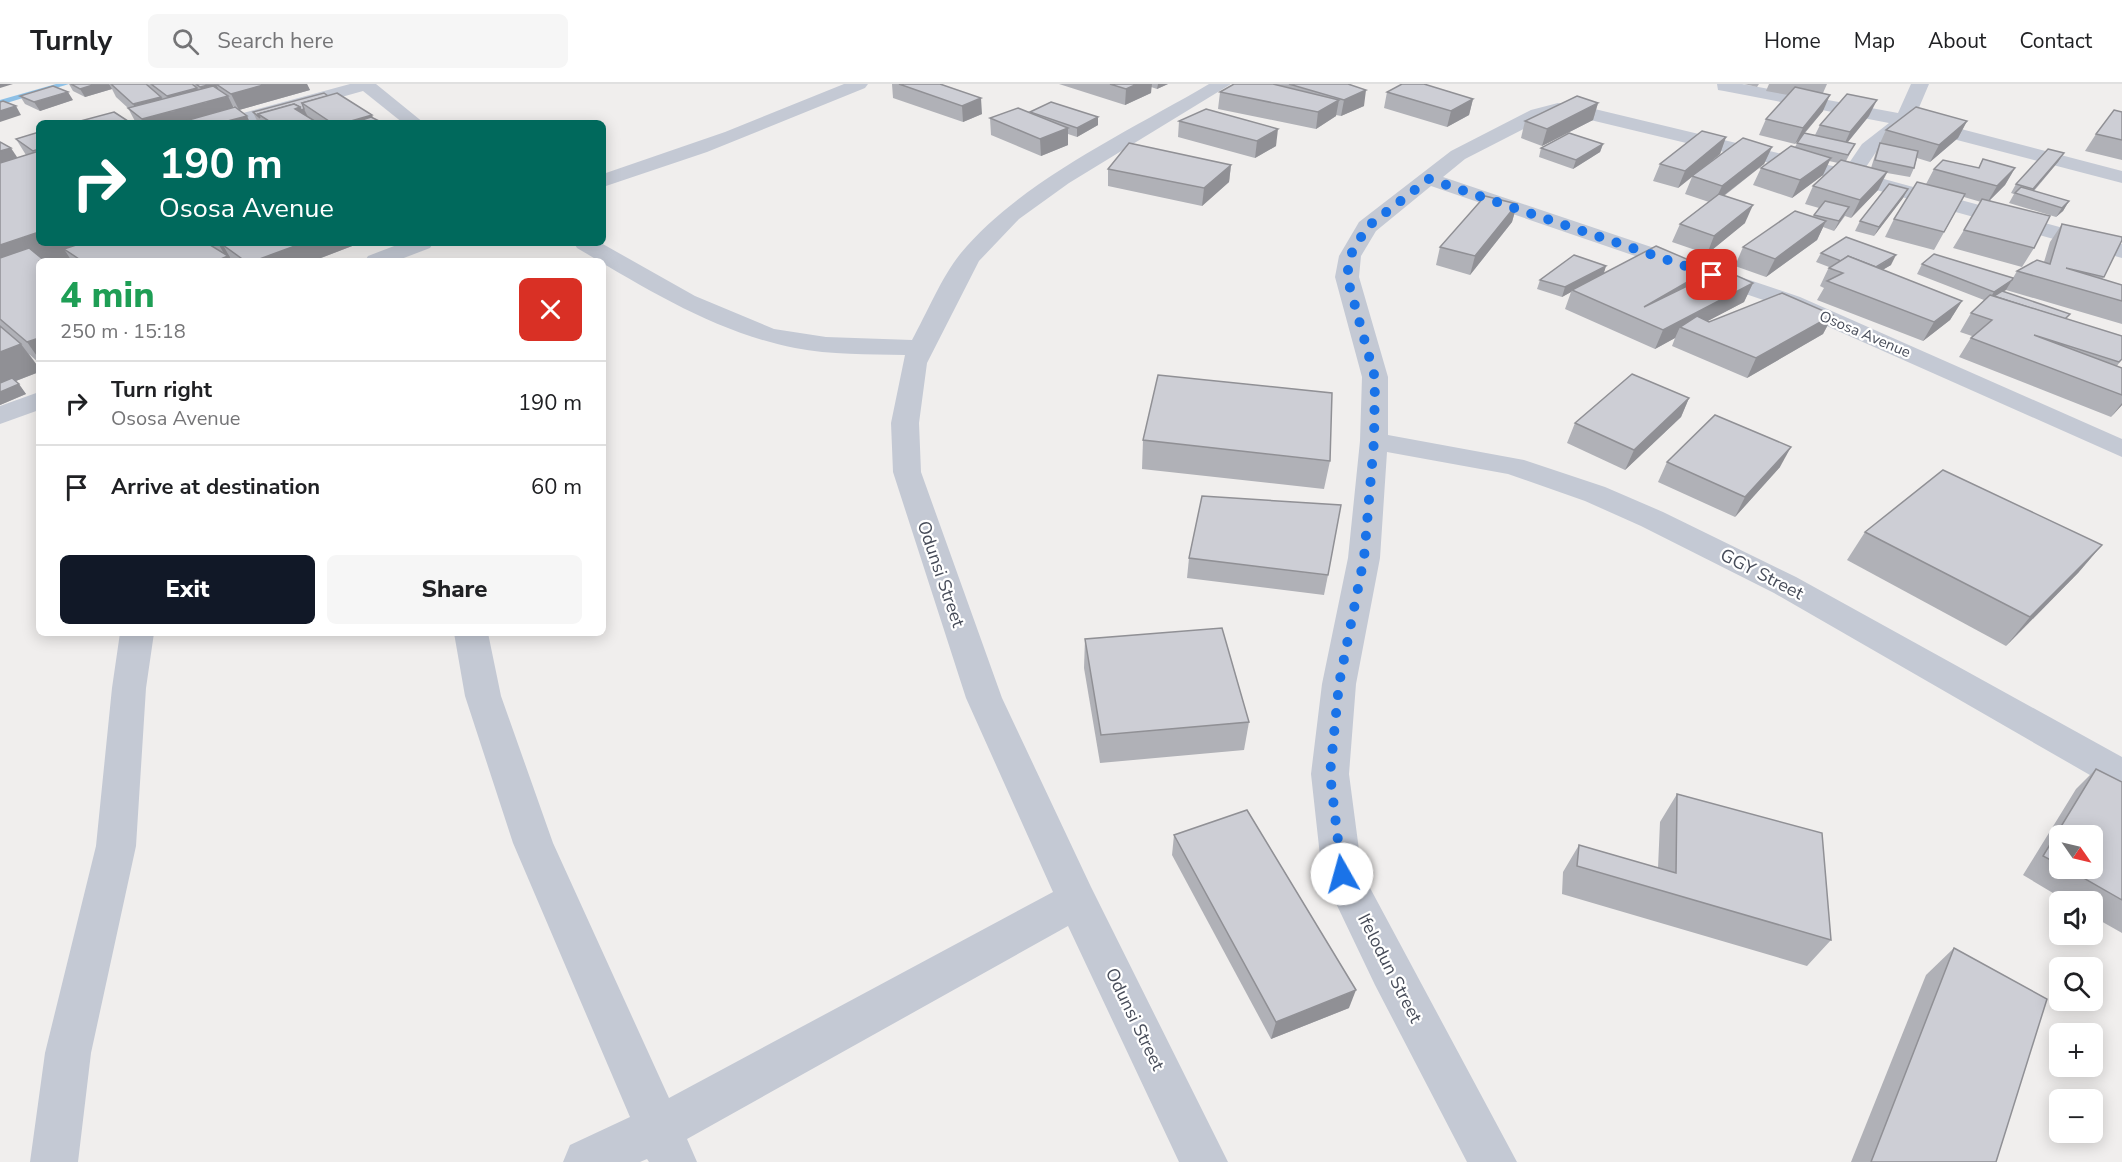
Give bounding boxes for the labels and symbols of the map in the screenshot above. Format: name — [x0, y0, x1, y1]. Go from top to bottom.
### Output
pin — [1686, 249, 1737, 300]
street label: Ososa Avenue — [1816, 306, 1914, 362]
street label: Odunsi Street — [912, 518, 971, 631]
street label: GGY Street — [1716, 543, 1808, 606]
north arrow — [2049, 825, 2103, 879]
position arrow — [1310, 842, 1374, 906]
street label: Ifelodun Street — [1352, 909, 1428, 1027]
street label: Odunsi Street — [1100, 964, 1170, 1075]

